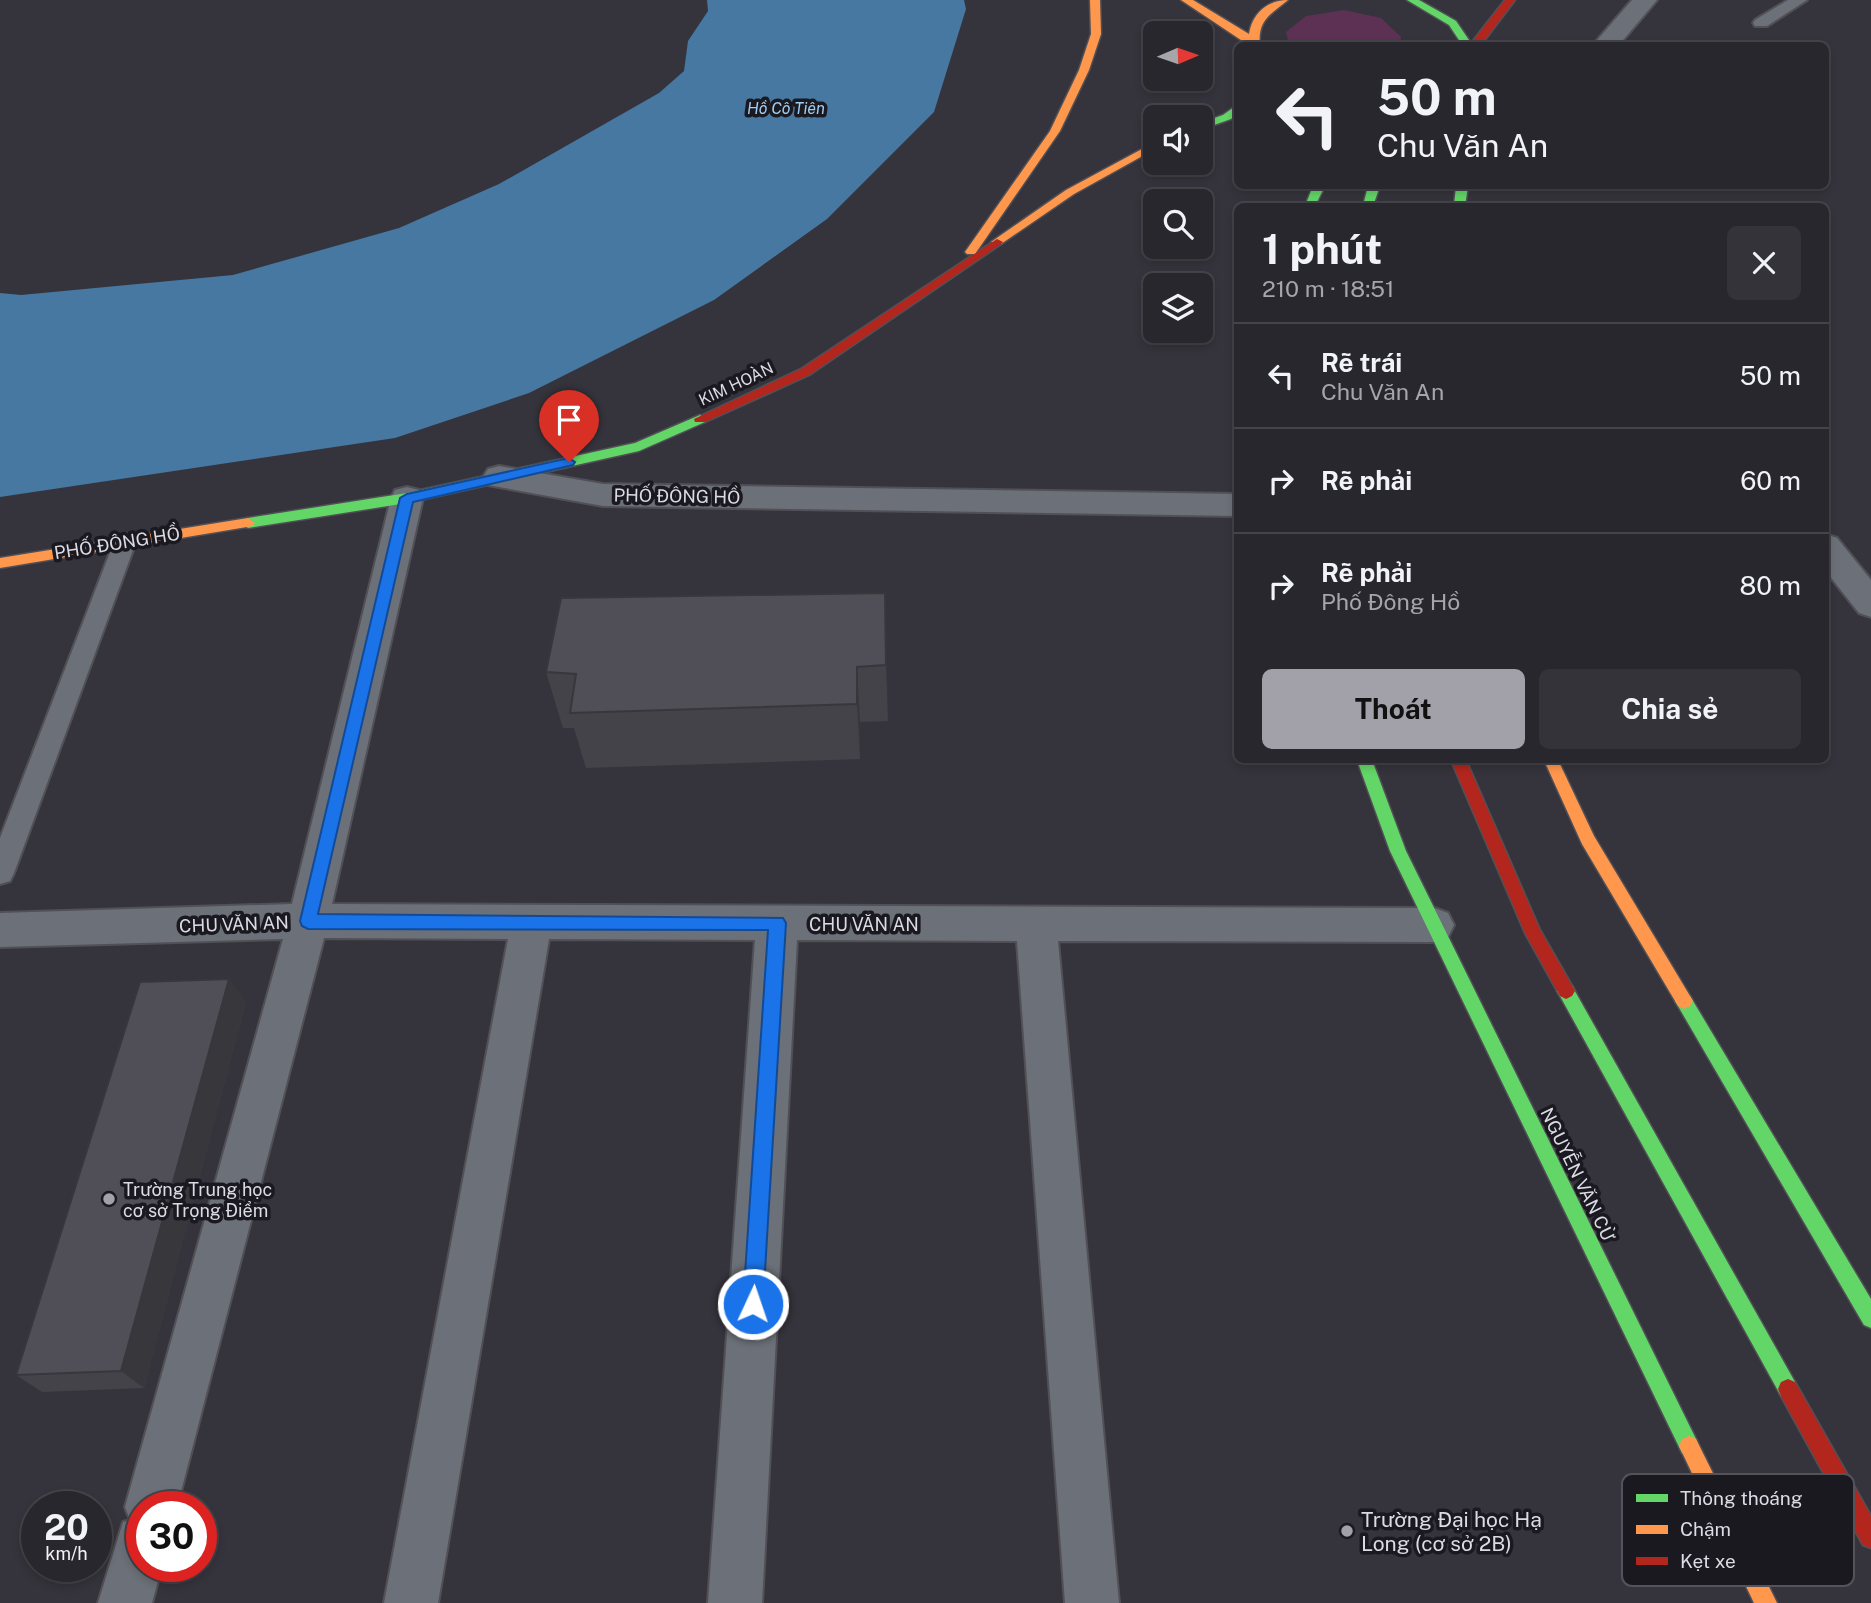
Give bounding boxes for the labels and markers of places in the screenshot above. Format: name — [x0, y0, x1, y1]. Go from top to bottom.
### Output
pin — [539, 390, 599, 462]
place label: Trường Trung học cơ sở Trọng Điểm — [123, 1179, 272, 1221]
marker: Trường Trung học cơ sở Trọng Điểm — [101, 1191, 117, 1207]
place label: Trường Đại học Hạ Long (cơ sở 2B) — [1361, 1507, 1542, 1556]
marker: Trường Đại học Hạ Long (cơ sở 2B) — [1339, 1523, 1355, 1539]

